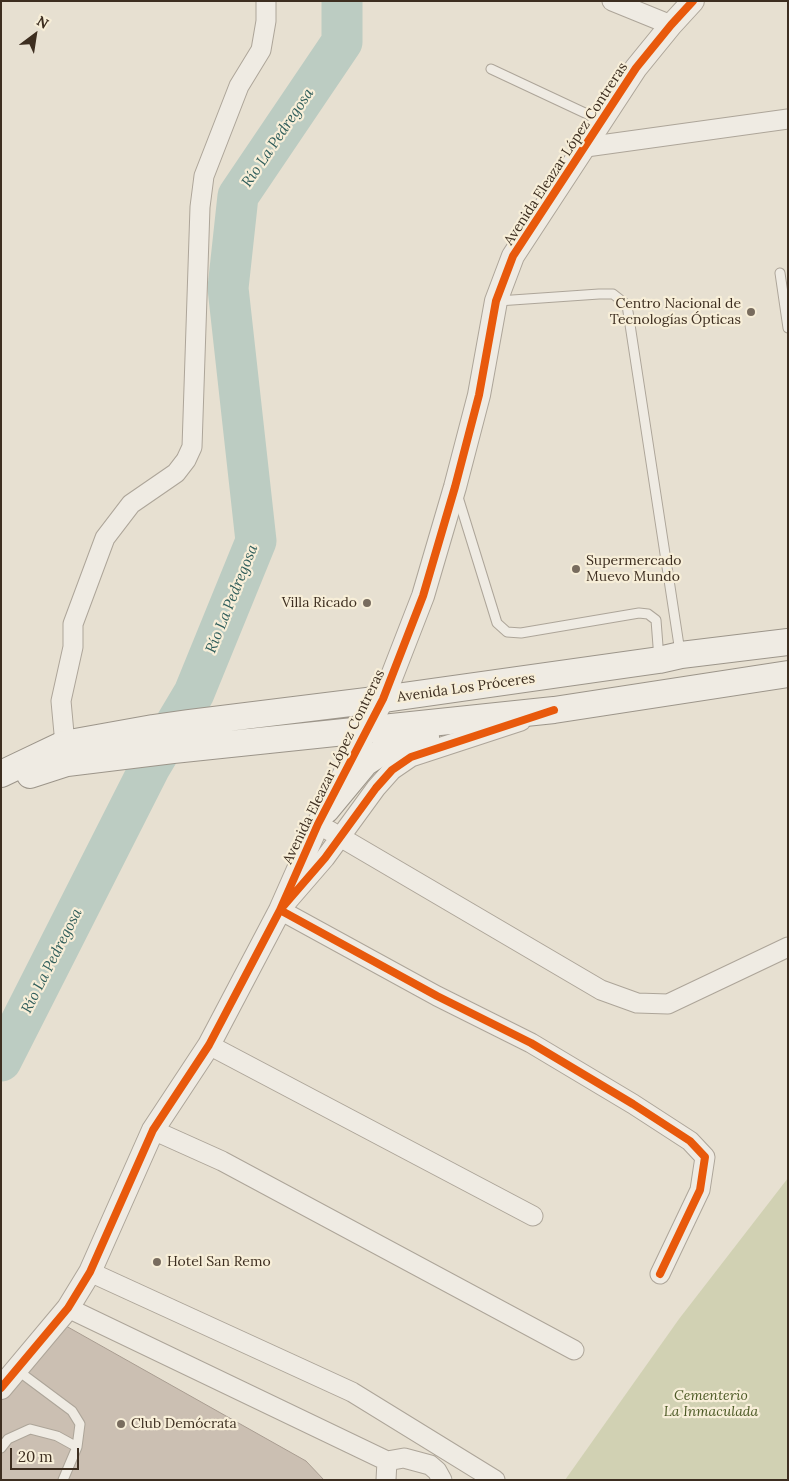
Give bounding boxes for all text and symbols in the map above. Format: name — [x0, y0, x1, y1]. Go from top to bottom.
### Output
north arrow — [10, 10, 60, 60]
text: N — [33, 12, 52, 33]
street label: Avenida Eleazar López Contreras — [501, 60, 631, 248]
water label: Río La Pedregosa — [238, 85, 318, 191]
place label: Centro Nacional de Tecnologías Ópticas — [610, 296, 741, 328]
marker: Centro Nacional de Tecnologías Ópticas — [745, 306, 757, 318]
water label: Río La Pedregosa — [202, 542, 262, 656]
place label: Supermercado Muevo Mundo — [586, 553, 681, 586]
marker: Supermercado Muevo Mundo — [570, 563, 582, 575]
place label: Villa Ricado — [282, 595, 357, 611]
marker: Villa Ricado — [361, 597, 373, 609]
street label: Avenida Eleazar López Contreras — [279, 667, 389, 867]
street label: Avenida Los Próceres — [396, 670, 536, 706]
water label: Río La Pedregosa — [18, 906, 86, 1016]
place label: Hotel San Remo — [167, 1254, 271, 1270]
marker: Hotel San Remo — [151, 1256, 163, 1268]
park label: Cementerio La Inmaculada — [664, 1388, 758, 1420]
place label: Club Demócrata — [131, 1416, 237, 1432]
marker: Club Demócrata — [115, 1418, 127, 1430]
scale bar — [12, 1438, 81, 1470]
text: 20 m — [18, 1447, 53, 1466]

